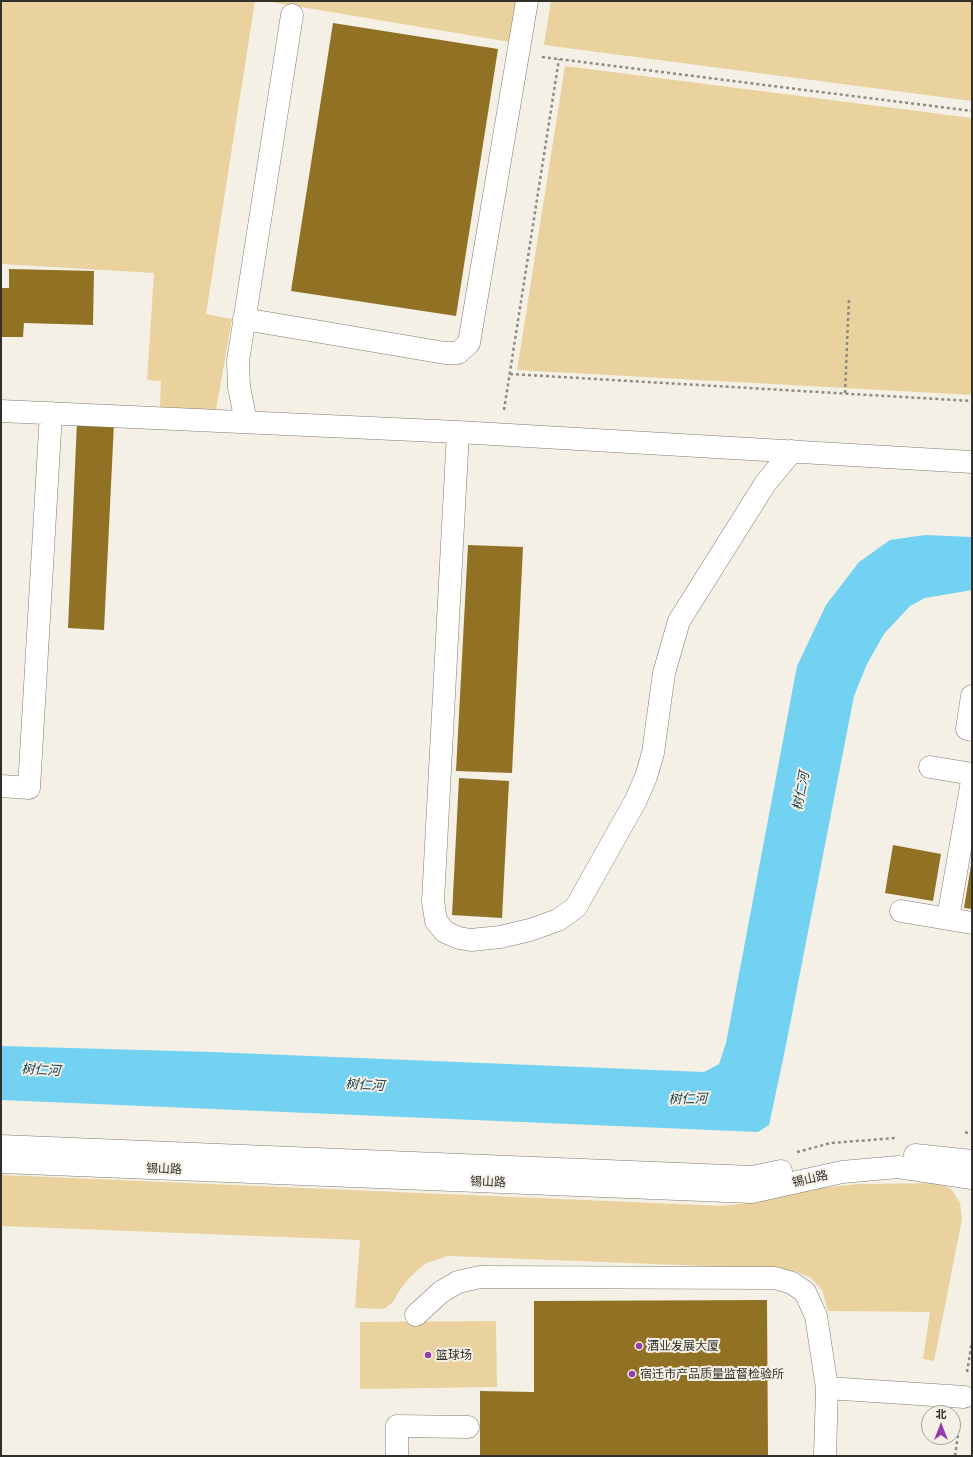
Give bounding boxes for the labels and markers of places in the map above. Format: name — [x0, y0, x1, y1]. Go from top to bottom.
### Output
place label: 酒业发展大厦 — [647, 1339, 719, 1353]
marker: 酒业发展大厦 — [634, 1341, 644, 1351]
place label: 篮球场 — [436, 1348, 472, 1362]
marker: 篮球场 — [423, 1350, 433, 1360]
place label: 宿迁市产品质量监督检验所 — [640, 1367, 784, 1381]
marker: 宿迁市产品质量监督检验所 — [627, 1369, 637, 1379]

